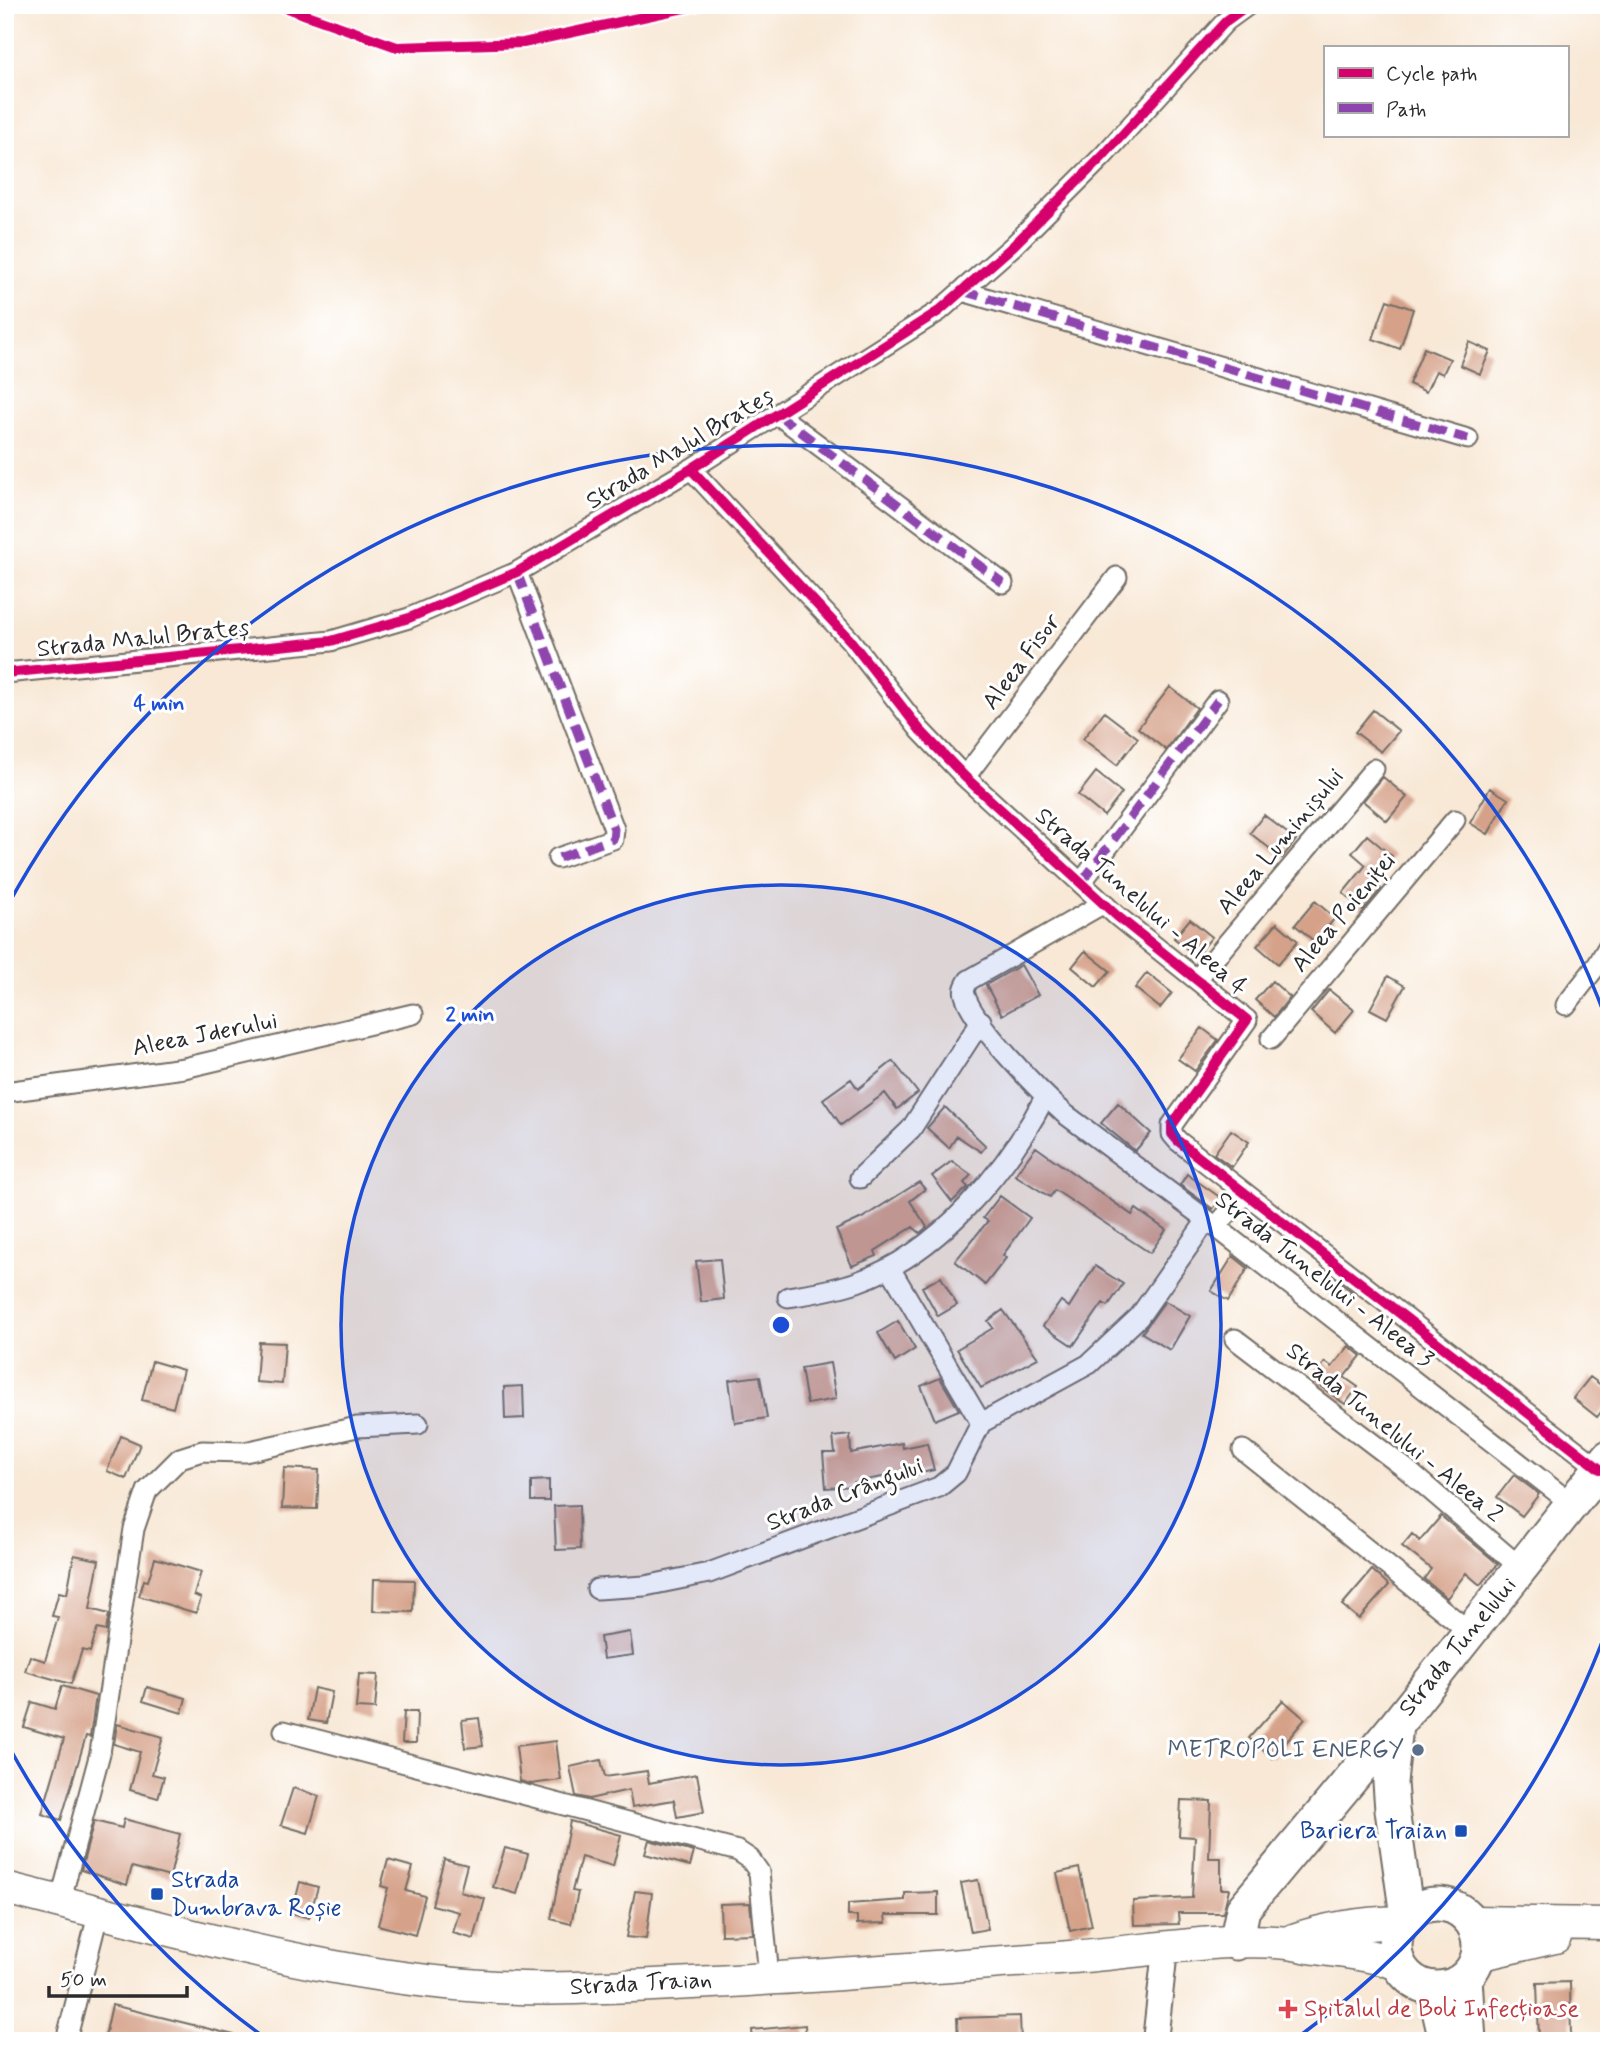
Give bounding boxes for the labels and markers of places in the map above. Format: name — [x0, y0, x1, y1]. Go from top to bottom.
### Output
centre of rings — [769, 1313, 793, 1337]
place label: METROPOLI ENERGY — [1167, 1735, 1404, 1766]
marker: METROPOLI ENERGY — [1410, 1742, 1426, 1758]
place label: Bariera Traian — [1300, 1816, 1447, 1847]
marker: Bariera Traian — [1453, 1823, 1469, 1839]
place label: Strada Dumbrava Roșie — [171, 1865, 342, 1924]
marker: Strada Dumbrava Roșie — [149, 1886, 165, 1902]
place label: Spitalul de Boli Infecțioase — [1304, 1994, 1579, 2025]
marker: Spitalul de Boli Infecțioase — [1278, 1999, 1298, 2019]

